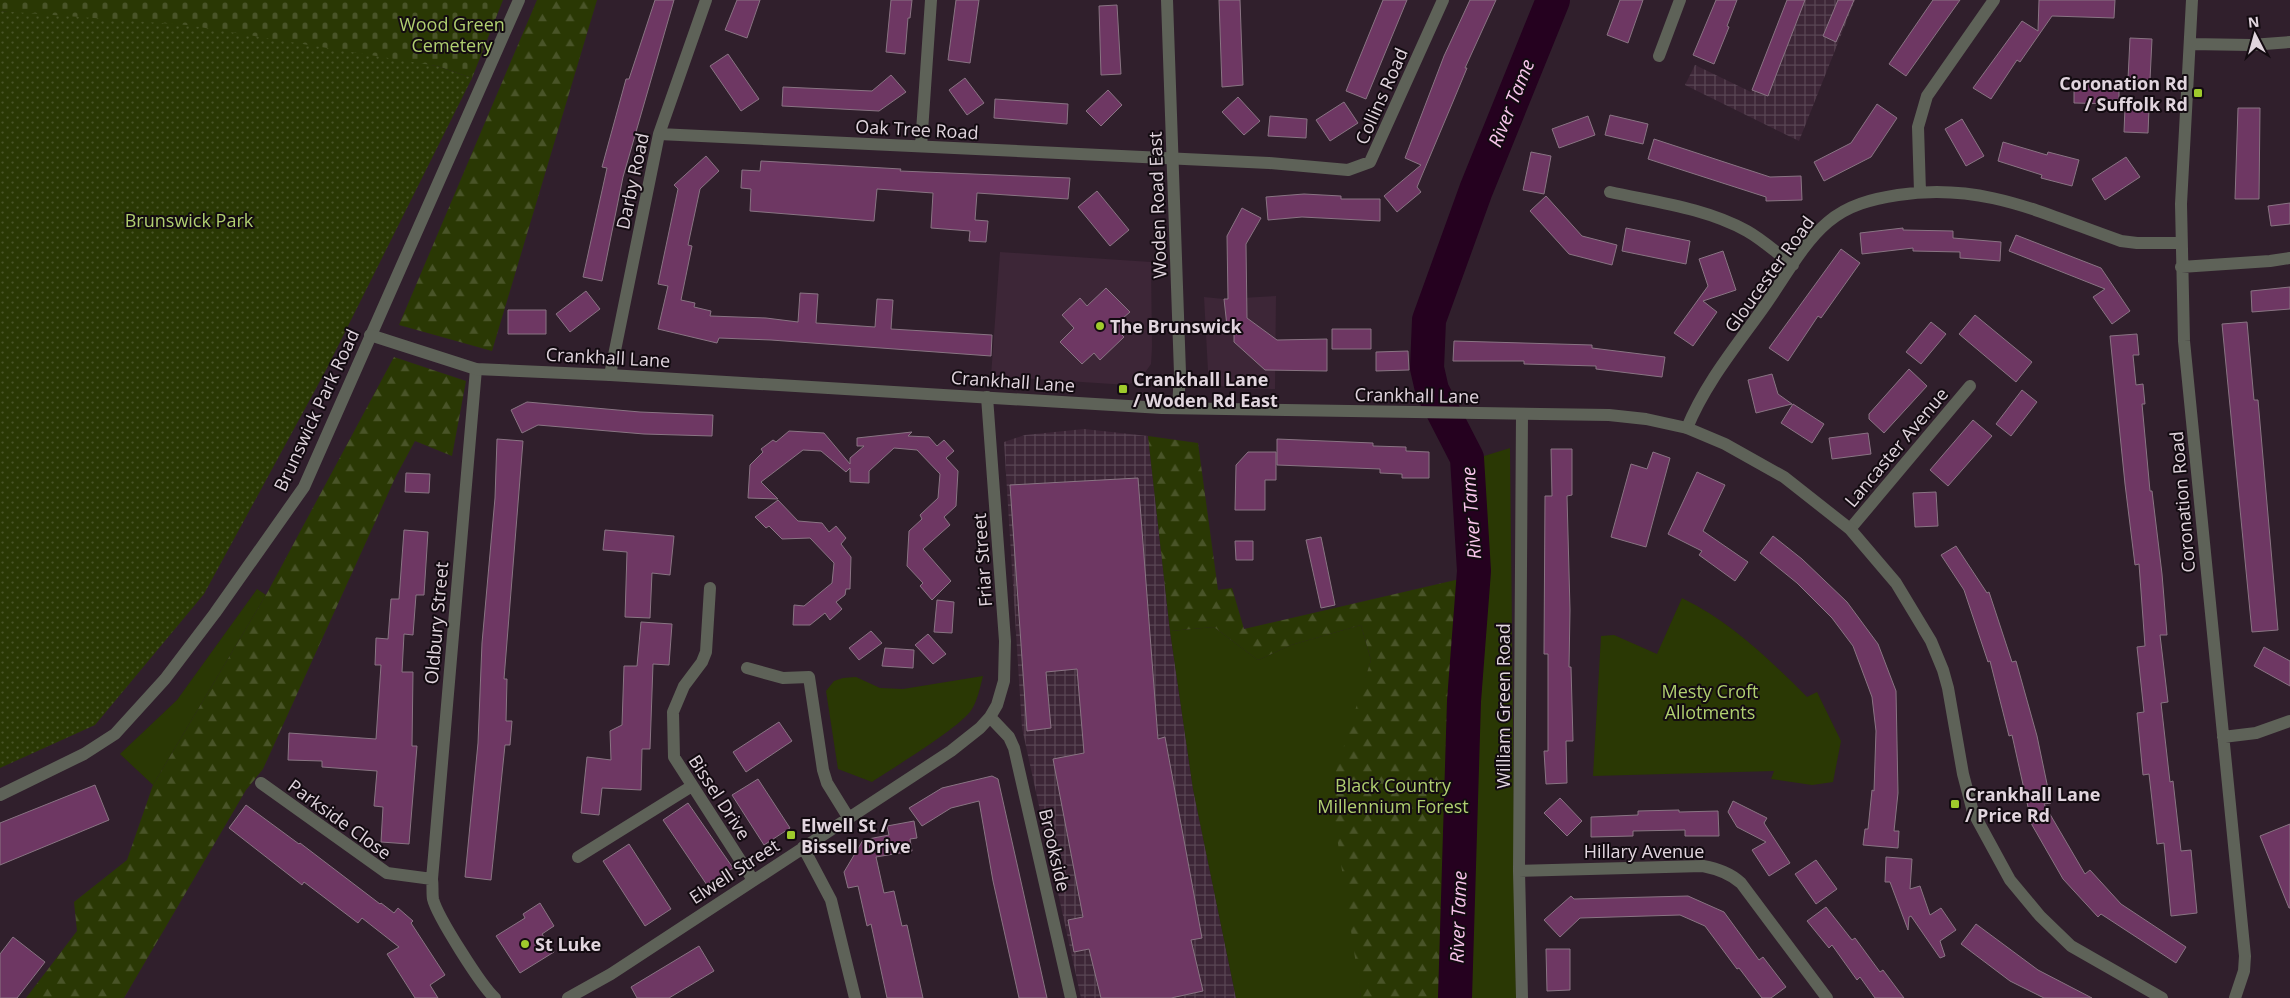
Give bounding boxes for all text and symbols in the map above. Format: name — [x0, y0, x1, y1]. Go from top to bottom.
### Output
north arrow — [2230, 10, 2280, 60]
park label: Wood Green Cemetery — [399, 12, 505, 57]
text: N — [2247, 12, 2260, 32]
street label: Collins Road — [1349, 44, 1413, 148]
water label: River Tame — [1482, 55, 1540, 151]
place label: Coronation Rd / Suffolk Rd — [2059, 71, 2188, 116]
marker: Coronation Rd / Suffolk Rd — [2192, 87, 2204, 99]
street label: Oak Tree Road — [855, 114, 979, 144]
street label: Darby Road — [610, 131, 654, 231]
street label: Woden Road East — [1142, 131, 1172, 279]
park label: Brunswick Park — [125, 208, 254, 232]
street label: Gloucester Road — [1719, 211, 1819, 337]
place label: The Brunswick — [1110, 314, 1243, 338]
marker: The Brunswick — [1094, 320, 1106, 332]
street label: Brunswick Park Road — [268, 325, 364, 495]
street label: Crankhall Lane — [545, 342, 671, 372]
street label: Crankhall Lane — [950, 365, 1076, 397]
place label: Crankhall Lane / Woden Rd East — [1133, 367, 1278, 412]
street label: Crankhall Lane — [1355, 382, 1479, 408]
street label: Lancaster Avenue — [1839, 382, 1953, 512]
marker: Crankhall Lane / Woden Rd East — [1117, 383, 1129, 395]
street label: Coronation Road — [2164, 430, 2200, 574]
water label: River Tame — [1455, 466, 1487, 560]
street label: Friar Street — [967, 513, 997, 607]
street label: Oldbury Street — [419, 561, 453, 685]
street label: William Green Road — [1491, 623, 1515, 789]
park label: Mesty Croft Allotments — [1662, 679, 1758, 724]
street label: Bissel Drive — [684, 750, 756, 844]
street label: Parkside Close — [284, 773, 396, 865]
park label: Black Country Millennium Forest — [1317, 773, 1469, 818]
place label: Crankhall Lane / Price Rd — [1965, 782, 2100, 827]
marker: Crankhall Lane / Price Rd — [1949, 798, 1961, 810]
street label: Brookside — [1034, 806, 1076, 894]
place label: Elwell St / Bissell Drive — [801, 813, 911, 858]
marker: Elwell St / Bissell Drive — [785, 829, 797, 841]
street label: Elwell Street — [684, 833, 784, 909]
street label: Hillary Avenue — [1584, 839, 1704, 863]
water label: River Tame — [1443, 870, 1473, 964]
place label: St Luke — [535, 932, 601, 956]
marker: St Luke — [519, 938, 531, 950]

